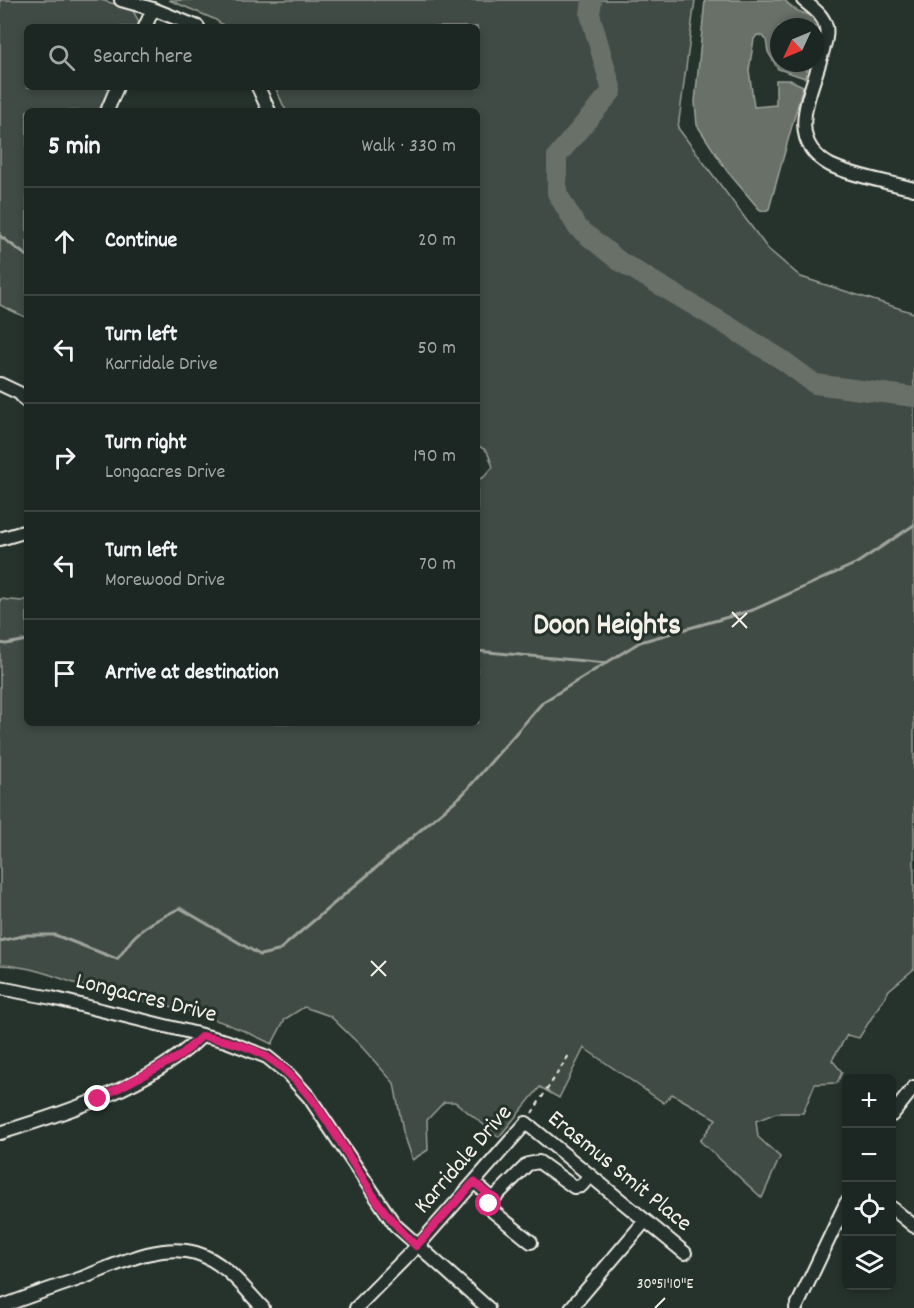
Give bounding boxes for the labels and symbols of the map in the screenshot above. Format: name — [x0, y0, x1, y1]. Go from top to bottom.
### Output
north arrow — [770, 18, 824, 72]
district label: Doon Heights — [533, 606, 681, 649]
street label: Longacres Drive — [72, 965, 220, 1033]
route end — [84, 1085, 110, 1111]
street label: Karridale Drive — [407, 1098, 521, 1222]
street label: Erasmus Smit Place — [539, 1103, 699, 1241]
route start — [475, 1190, 501, 1216]
text: 30°51'10"E — [637, 1274, 693, 1296]

